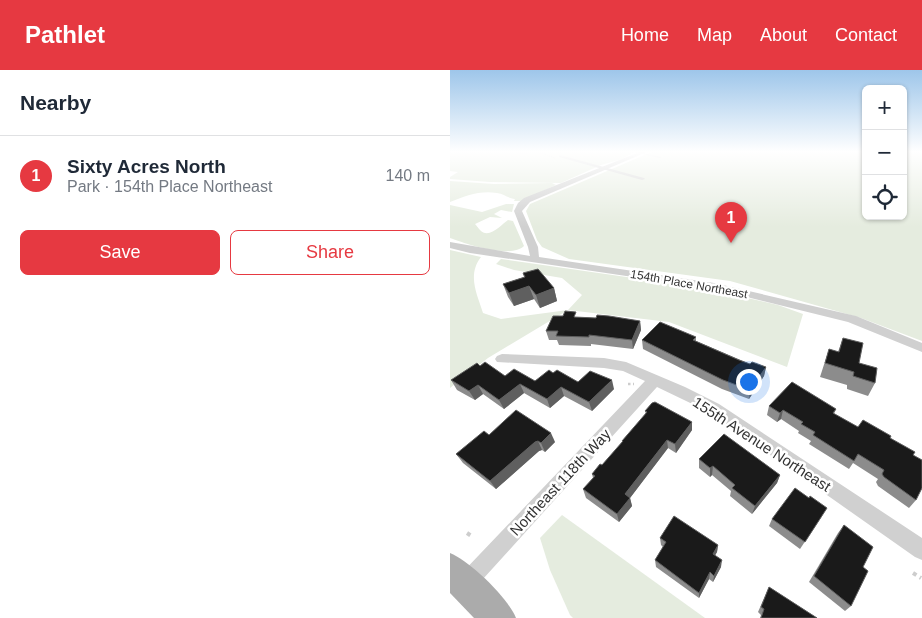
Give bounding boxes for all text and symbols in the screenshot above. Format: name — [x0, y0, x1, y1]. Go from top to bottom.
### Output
text: Pathlet — [25, 21, 105, 48]
text: Home — [621, 25, 669, 45]
text: Map — [697, 25, 732, 45]
text: About — [760, 25, 807, 45]
text: Contact — [835, 25, 897, 45]
map controls — [862, 85, 907, 220]
button: + — [862, 85, 907, 130]
text: Nearby — [20, 91, 91, 114]
button: − — [862, 130, 907, 175]
text: Sixty Acres North — [67, 156, 226, 177]
text: 1 — [32, 167, 40, 184]
text: 140 m — [386, 167, 430, 184]
button: locate — [862, 175, 907, 220]
text: Park · 154th Place Northeast — [67, 178, 272, 195]
pin: 1 — [715, 202, 747, 243]
button: Save — [20, 230, 220, 275]
button: Share — [230, 230, 430, 275]
street label: 154th Place Northeast — [629, 267, 749, 301]
your location — [736, 369, 762, 395]
street label: 155th Avenue Northeast — [690, 393, 835, 495]
street label: Northeast 118th Way — [506, 425, 614, 539]

